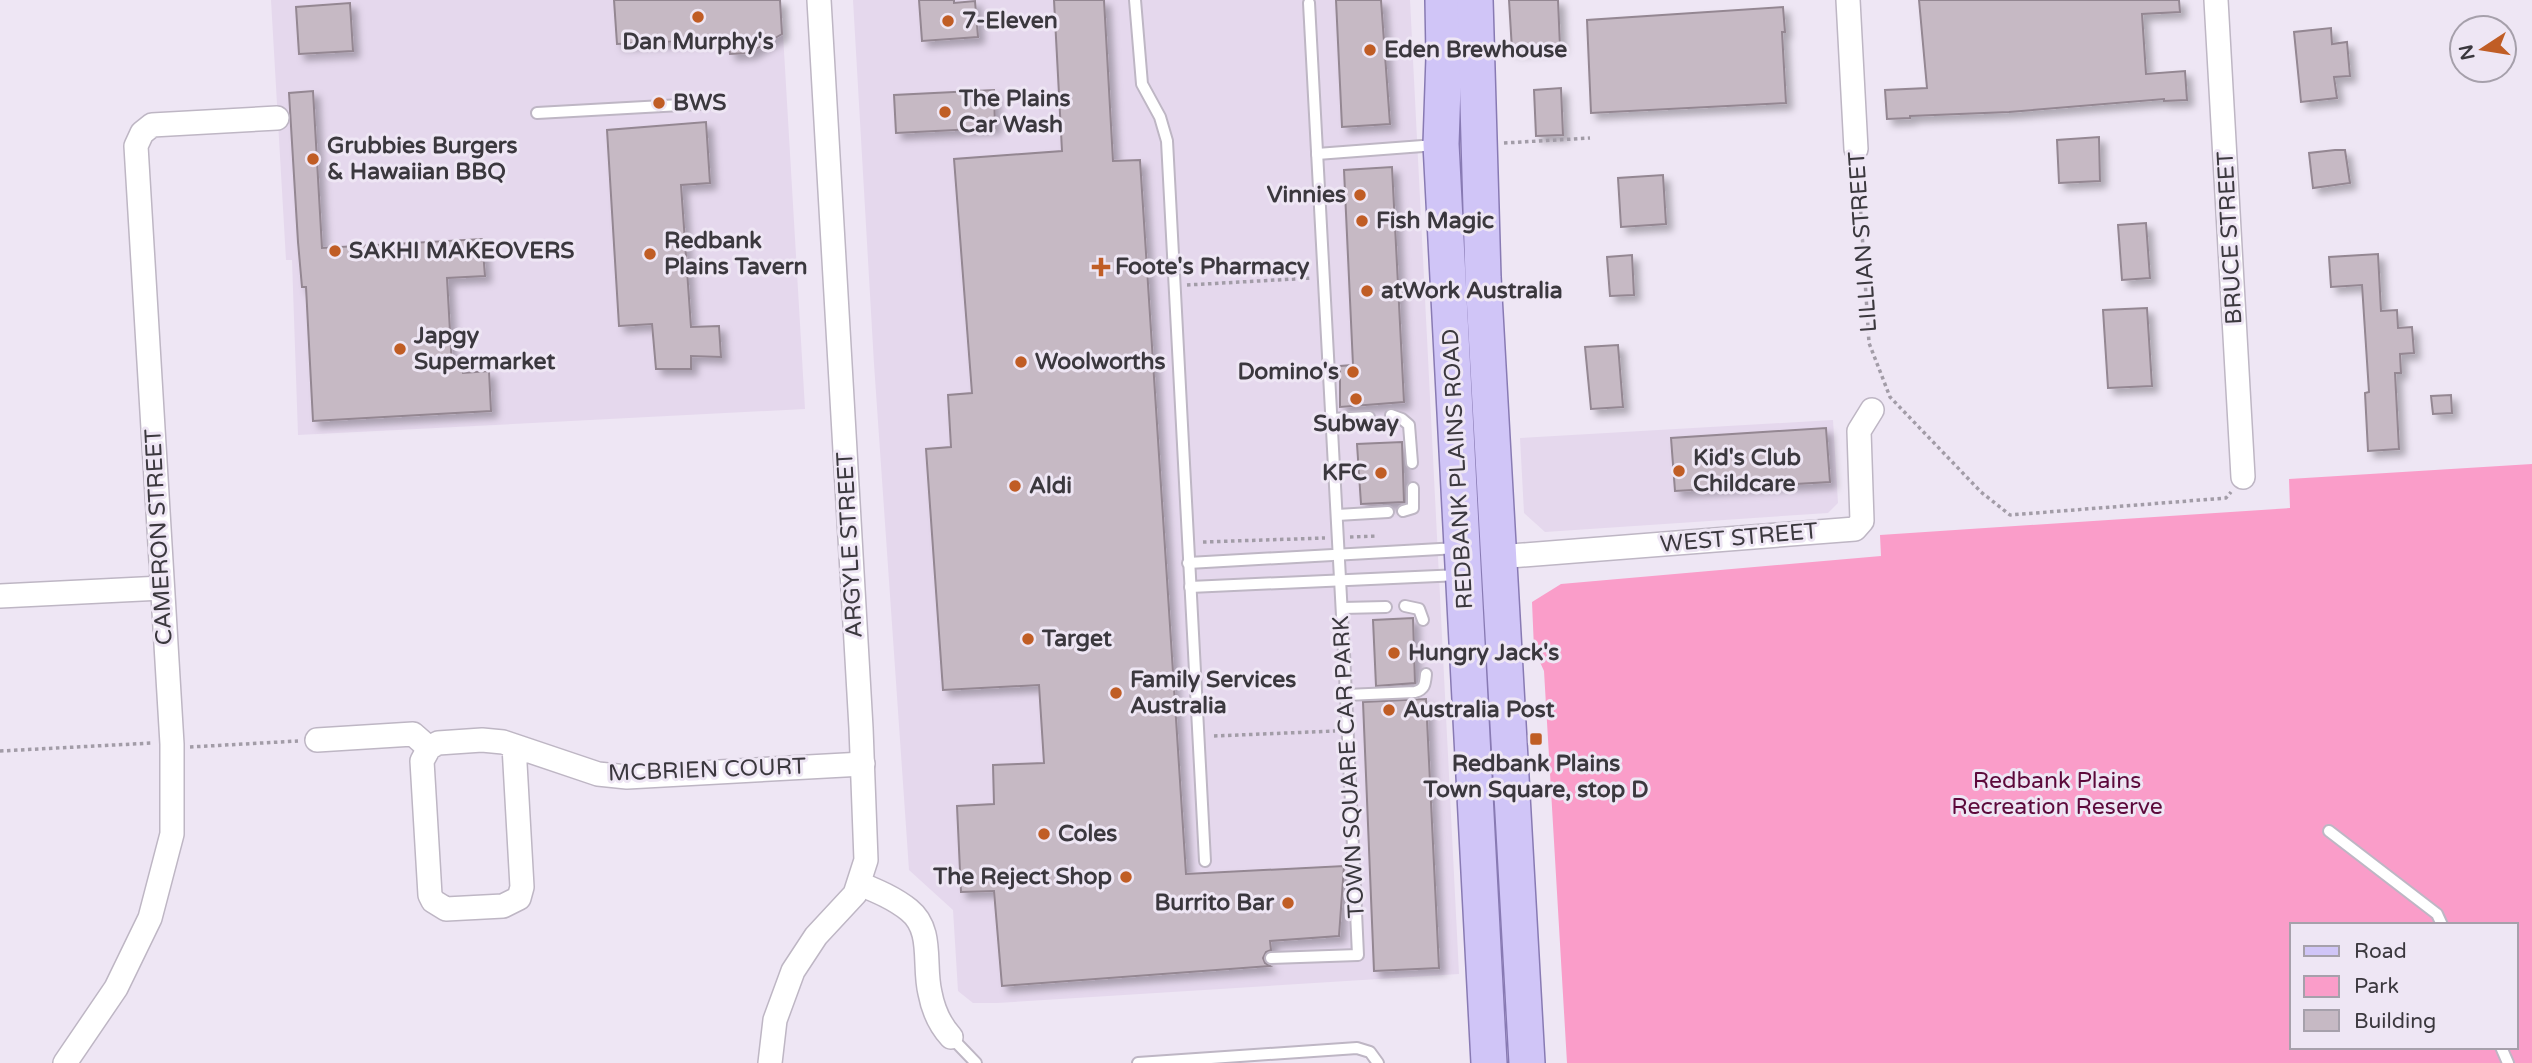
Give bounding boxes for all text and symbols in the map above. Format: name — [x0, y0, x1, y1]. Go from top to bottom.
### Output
place label: 7-Eleven — [962, 7, 1058, 35]
marker: Dan Murphy's — [690, 9, 706, 25]
marker: 7-Eleven — [940, 13, 956, 29]
north arrow — [2448, 14, 2518, 84]
place label: Dan Murphy's — [622, 28, 774, 56]
place label: Eden Brewhouse — [1384, 36, 1567, 64]
marker: Eden Brewhouse — [1362, 42, 1378, 58]
text: N — [2455, 43, 2480, 62]
place label: The Plains Car Wash — [958, 85, 1071, 139]
place label: BWS — [673, 89, 726, 117]
marker: BWS — [651, 95, 667, 111]
marker: The Plains Car Wash — [937, 104, 953, 120]
place label: Grubbies Burgers & Hawaiian BBQ — [327, 132, 518, 186]
street label: LILLIAN STREET — [1843, 150, 1883, 334]
marker: Grubbies Burgers & Hawaiian BBQ — [305, 151, 321, 167]
street label: BRUCE STREET — [2211, 151, 2249, 325]
place label: Vinnies — [1267, 181, 1346, 209]
marker: Vinnies — [1352, 187, 1368, 203]
place label: Fish Magic — [1376, 207, 1494, 235]
marker: Fish Magic — [1354, 213, 1370, 229]
place label: Redbank Plains Tavern — [664, 227, 807, 281]
place label: SAKHI MAKEOVERS — [349, 237, 574, 265]
marker: SAKHI MAKEOVERS — [327, 243, 343, 259]
marker: Redbank Plains Tavern — [642, 246, 658, 262]
place label: Foote's Pharmacy — [1115, 253, 1310, 281]
marker: Foote's Pharmacy — [1093, 259, 1109, 275]
place label: atWork Australia — [1381, 277, 1563, 305]
marker: atWork Australia — [1359, 283, 1375, 299]
place label: Japgy Supermarket — [413, 322, 556, 376]
street label: REDBANK PLAINS ROAD — [1437, 328, 1479, 610]
marker: Japgy Supermarket — [392, 341, 408, 357]
place label: Woolworths — [1035, 348, 1166, 376]
marker: Woolworths — [1013, 354, 1029, 370]
place label: Domino's — [1238, 358, 1339, 386]
marker: Domino's — [1345, 364, 1361, 380]
marker: Subway — [1348, 391, 1364, 407]
place label: Subway — [1313, 410, 1399, 438]
street label: CAMERON STREET — [139, 428, 179, 646]
place label: Kid's Club Childcare — [1693, 444, 1801, 498]
street label: ARGYLE STREET — [831, 451, 869, 639]
place label: KFC — [1322, 459, 1367, 487]
marker: Kid's Club Childcare — [1671, 463, 1687, 479]
marker: KFC — [1373, 465, 1389, 481]
place label: Aldi — [1029, 472, 1072, 500]
marker: Aldi — [1007, 478, 1023, 494]
street label: WEST STREET — [1659, 517, 1819, 559]
street label: TOWN SQUARE CAR PARK — [1327, 615, 1371, 919]
place label: Target — [1041, 625, 1112, 653]
marker: Target — [1020, 631, 1036, 647]
place label: Hungry Jack's — [1408, 639, 1559, 667]
marker: Hungry Jack's — [1386, 645, 1402, 661]
place label: Family Services Australia — [1130, 666, 1296, 720]
marker: Family Services Australia — [1108, 685, 1124, 701]
place label: Australia Post — [1403, 696, 1555, 724]
marker: Australia Post — [1381, 702, 1397, 718]
marker: Redbank Plains Town Square, stop D — [1528, 731, 1544, 747]
place label: Redbank Plains Town Square, stop D — [1423, 750, 1648, 804]
street label: MCBRIEN COURT — [607, 753, 807, 787]
park label: Redbank Plains Recreation Reserve — [1951, 767, 2163, 821]
place label: Coles — [1058, 820, 1117, 848]
marker: Coles — [1036, 826, 1052, 842]
place label: The Reject Shop — [932, 863, 1112, 891]
marker: The Reject Shop — [1118, 869, 1134, 885]
place label: Burrito Bar — [1155, 889, 1275, 917]
marker: Burrito Bar — [1280, 895, 1296, 911]
legend — [2290, 923, 2518, 1049]
text: Road — [2354, 939, 2407, 964]
text: Park — [2354, 974, 2399, 999]
text: Building — [2354, 1009, 2436, 1034]

